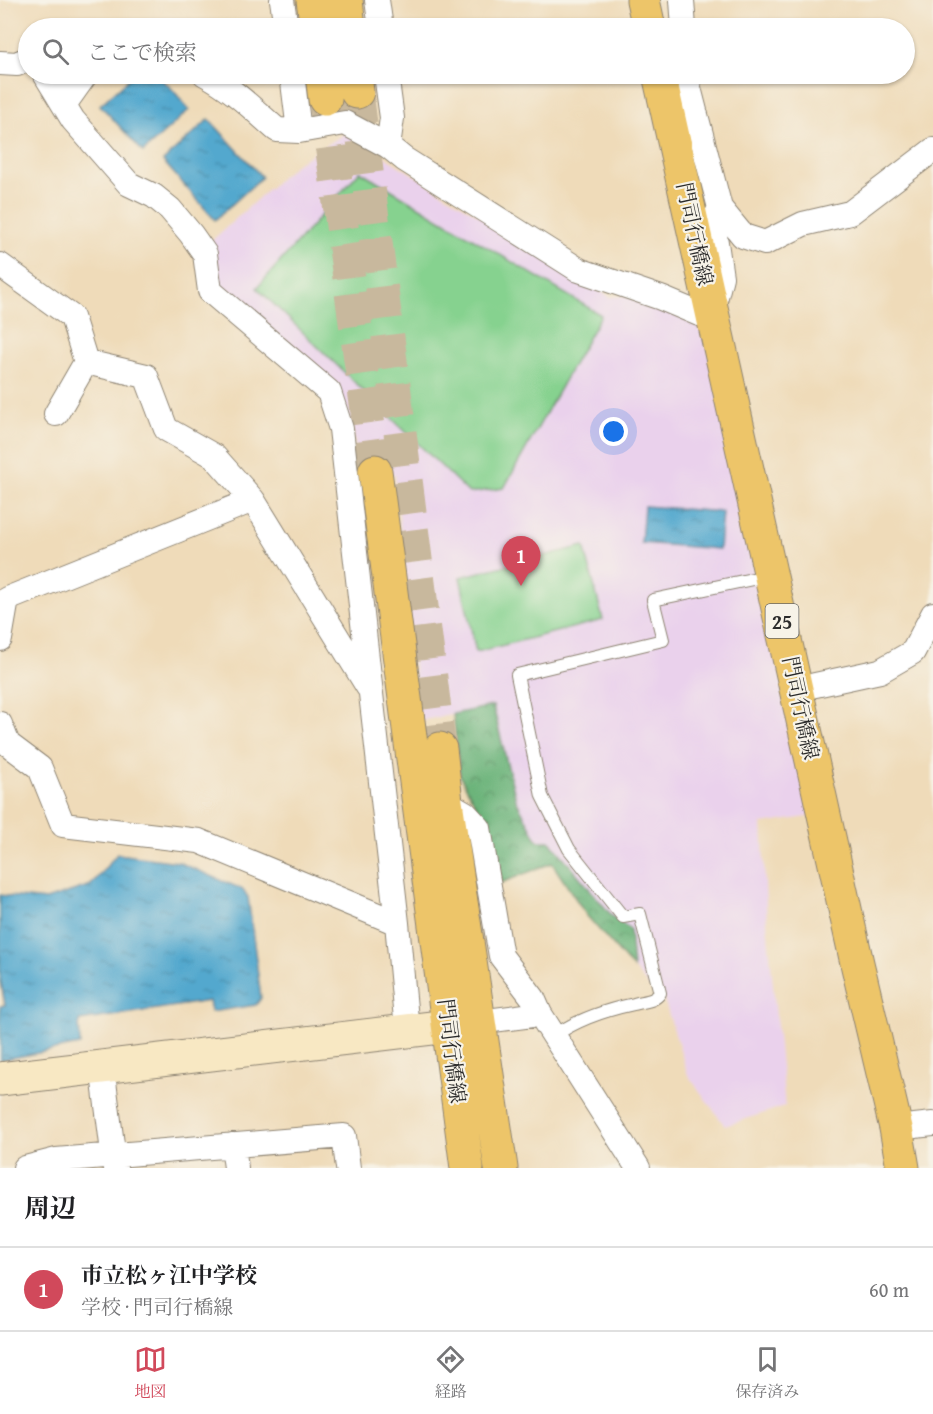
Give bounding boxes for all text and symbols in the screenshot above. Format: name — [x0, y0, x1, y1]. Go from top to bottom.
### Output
search box — [18, 18, 915, 84]
icon: search — [39, 35, 72, 68]
text: ここで検索 — [87, 36, 197, 68]
street label: 門司行橋線 — [669, 179, 721, 289]
your location — [599, 417, 628, 446]
pin: 1 — [502, 536, 540, 586]
road number: 25 — [766, 604, 798, 638]
street label: 門司行橋線 — [775, 653, 827, 763]
street label: 門司行橋線 — [430, 997, 474, 1105]
text: 周辺 — [24, 1188, 76, 1227]
text: 市立松ヶ江中学校 — [81, 1259, 257, 1291]
text: 1 — [38, 1275, 49, 1304]
text: 60 m — [869, 1275, 909, 1304]
text: 学校 · 門司行橋線 — [81, 1292, 233, 1321]
tab: 地図 — [134, 1343, 167, 1403]
tab: 経路 — [434, 1343, 467, 1403]
tab: 保存済み — [735, 1343, 799, 1403]

